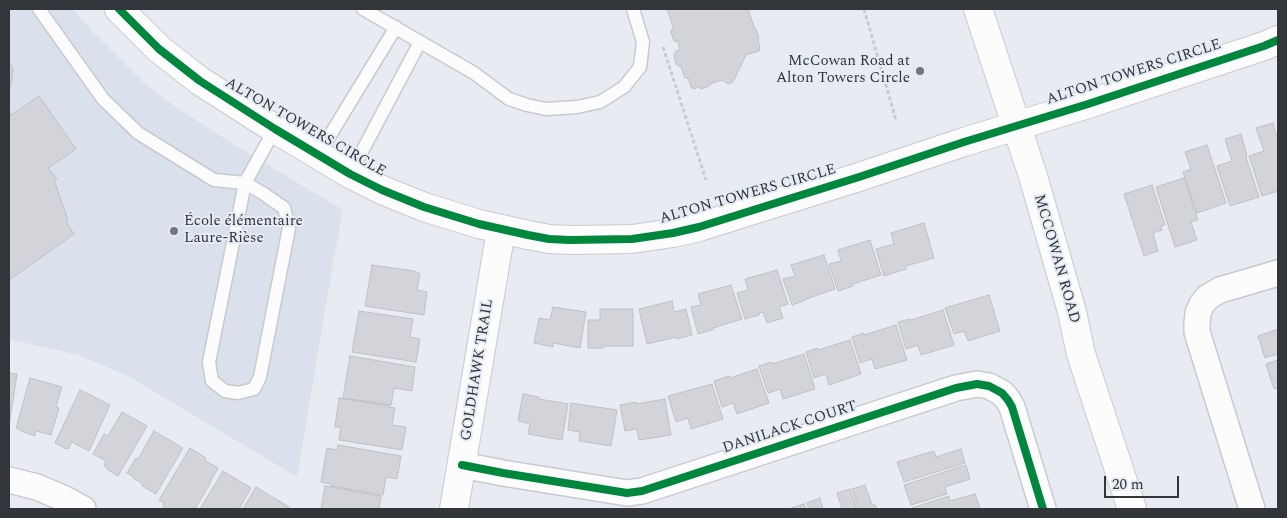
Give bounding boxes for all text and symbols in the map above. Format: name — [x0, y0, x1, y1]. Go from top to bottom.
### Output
street label: ALTON TOWERS CIRCLE — [1044, 36, 1224, 110]
place label: McCowan Road at Alton Towers Circle — [776, 53, 910, 88]
marker: McCowan Road at Alton Towers Circle — [914, 65, 926, 77]
street label: ALTON TOWERS CIRCLE — [221, 75, 389, 181]
street label: ALTON TOWERS CIRCLE — [658, 161, 838, 229]
street label: MCCOWAN ROAD — [1029, 192, 1083, 326]
place label: École élémentaire Laure-Rièse — [184, 213, 303, 248]
marker: École élémentaire Laure-Rièse — [168, 225, 180, 237]
street label: GOLDHAWK TRAIL — [458, 298, 498, 442]
street label: DANILACK COURT — [720, 398, 860, 458]
scale bar — [1107, 466, 1182, 498]
text: 20 m — [1112, 473, 1144, 496]

